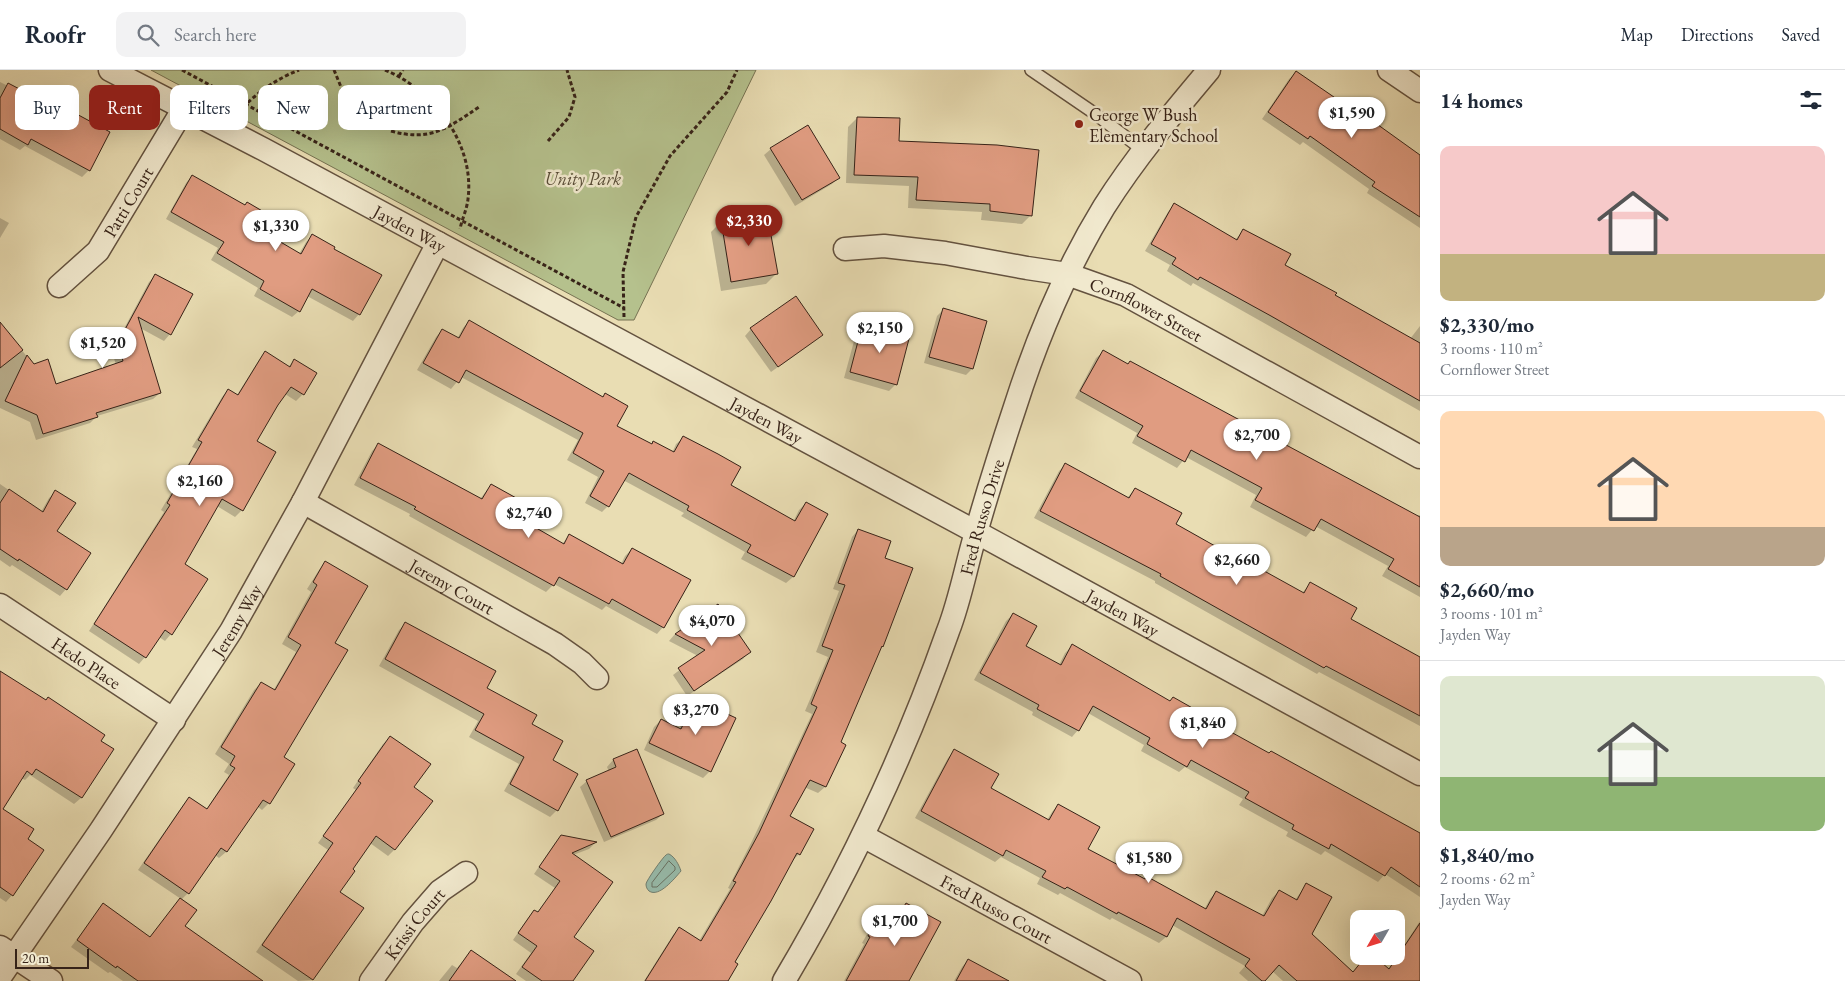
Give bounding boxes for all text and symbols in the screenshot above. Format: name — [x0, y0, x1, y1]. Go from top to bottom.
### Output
search box — [116, 12, 466, 57]
text: Roofr — [25, 19, 86, 50]
icon: search — [134, 21, 162, 49]
text: Search here — [174, 22, 256, 47]
text: Map — [1621, 23, 1653, 46]
text: Directions — [1681, 23, 1753, 46]
text: Saved — [1781, 23, 1820, 46]
chip: Buy — [15, 85, 79, 130]
chip: Rent — [89, 85, 160, 130]
chip: Filters — [170, 85, 248, 130]
chip: New — [258, 85, 328, 130]
chip: Apartment — [338, 85, 450, 130]
icon: filters — [1797, 86, 1825, 114]
text: 14 homes — [1440, 87, 1523, 114]
pin: $1,590 — [1311, 97, 1393, 139]
text: $1,590 — [1329, 102, 1375, 123]
place label: George W Bush Elementary School — [1089, 103, 1218, 147]
marker: George W Bush Elementary School — [1073, 118, 1085, 130]
street label: Patti Court — [98, 162, 158, 241]
park label: Unity Park — [545, 167, 621, 191]
icon: home — [1588, 178, 1678, 268]
street label: Jayden Way — [368, 198, 450, 257]
pin: $2,330 — [708, 204, 790, 247]
pin: $1,330 — [235, 210, 317, 252]
text: $2,330 — [726, 210, 772, 231]
text: $1,330 — [253, 215, 299, 236]
street label: Cornflower Street — [1087, 272, 1207, 347]
text: $2,330/mo — [1440, 311, 1534, 338]
pin: $2,150 — [839, 312, 921, 354]
text: $2,150 — [857, 317, 903, 338]
pin: $1,520 — [62, 326, 144, 369]
text: $1,520 — [80, 332, 126, 353]
text: 3 rooms · 110 m² — [1440, 338, 1543, 359]
text: Cornflower Street — [1440, 359, 1549, 380]
street label: Jayden Way — [725, 390, 807, 449]
pin: $2,700 — [1216, 418, 1298, 461]
text: $2,700 — [1234, 424, 1280, 445]
icon: home — [1588, 444, 1678, 534]
street label: Fred Russo Drive — [954, 456, 1009, 577]
pin: $2,160 — [159, 464, 241, 507]
text: $2,160 — [177, 470, 223, 491]
pin: $2,740 — [488, 496, 570, 539]
text: $2,740 — [506, 502, 552, 523]
pin: $2,660 — [1196, 544, 1278, 586]
text: $2,660 — [1214, 549, 1260, 570]
street label: Jeremy Court — [404, 552, 499, 619]
text: $2,660/mo — [1440, 576, 1534, 603]
street label: Jeremy Way — [205, 580, 267, 663]
street label: Jayden Way — [1081, 582, 1164, 641]
text: 3 rooms · 101 m² — [1440, 603, 1543, 624]
pin: $4,070 — [671, 604, 753, 647]
text: $4,070 — [689, 610, 735, 631]
text: Jayden Way — [1440, 624, 1511, 645]
street label: Hedo Place — [48, 631, 126, 694]
pin: $3,270 — [655, 694, 737, 736]
text: $3,270 — [673, 699, 719, 720]
pin: $1,840 — [1162, 706, 1244, 749]
icon: home — [1588, 709, 1678, 799]
text: $1,840 — [1180, 712, 1226, 733]
text: $1,840/mo — [1440, 841, 1534, 868]
pin: $1,580 — [1108, 842, 1190, 884]
text: $1,580 — [1126, 847, 1172, 868]
text: 2 rooms · 62 m² — [1440, 868, 1535, 889]
street label: Fred Russo Court — [937, 869, 1057, 948]
street label: Krissi Court — [379, 882, 450, 964]
text: Jayden Way — [1440, 889, 1511, 910]
pin: $1,700 — [854, 904, 936, 947]
text: $1,700 — [872, 910, 918, 931]
north arrow — [1350, 910, 1405, 965]
map controls — [1350, 910, 1405, 965]
scale bar — [15, 946, 89, 969]
text: 20 m — [22, 949, 49, 967]

